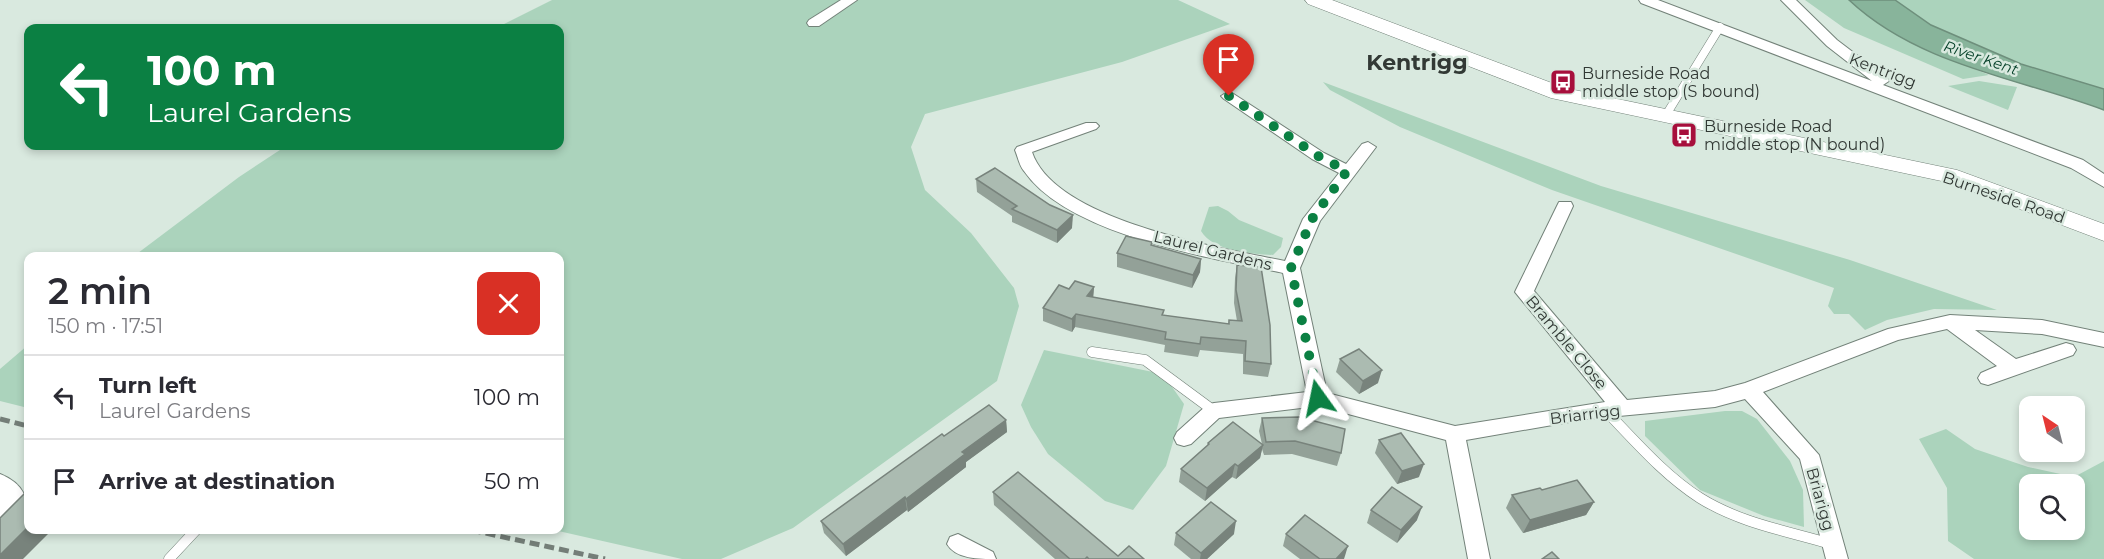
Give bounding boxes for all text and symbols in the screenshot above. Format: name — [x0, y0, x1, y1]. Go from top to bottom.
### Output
pin — [1203, 34, 1254, 96]
water label: River Kent — [1941, 36, 2021, 79]
icon: arrive — [1212, 43, 1245, 76]
text: 100 m — [147, 44, 276, 96]
icon: left — [48, 48, 126, 126]
district label: Kentrigg — [1366, 49, 1468, 76]
street label: Kentrigg — [1847, 49, 1919, 92]
place label: Burneside Road middle stop (S bound) — [1582, 64, 1760, 101]
bus stop icon: Burneside Road middle stop (S bound) — [1548, 67, 1578, 97]
text: Laurel Gardens — [147, 96, 351, 129]
place label: Burneside Road middle stop (N bound) — [1704, 117, 1885, 154]
bus stop icon: Burneside Road middle stop (N bound) — [1669, 120, 1699, 150]
street label: Burneside Road — [1940, 168, 2068, 227]
street label: Laurel Gardens — [1152, 227, 1274, 274]
text: 2 min — [48, 269, 152, 313]
button: close — [477, 272, 540, 335]
street label: Bramble Close — [1522, 292, 1611, 393]
text: 150 m · 17:51 — [48, 314, 163, 338]
position arrow — [1286, 366, 1350, 430]
text: Turn left — [99, 372, 197, 399]
icon: left — [48, 381, 81, 414]
text: 100 m — [474, 384, 540, 411]
north arrow — [2019, 396, 2085, 462]
map controls — [2019, 396, 2085, 540]
text: Laurel Gardens — [99, 399, 250, 423]
street label: Briarrigg — [1549, 401, 1621, 428]
icon: arrive — [48, 465, 81, 498]
street label: Briarigg — [1802, 465, 1839, 533]
text: Arrive at destination — [99, 468, 335, 495]
text: 50 m — [484, 468, 540, 495]
button: search — [2019, 474, 2085, 540]

